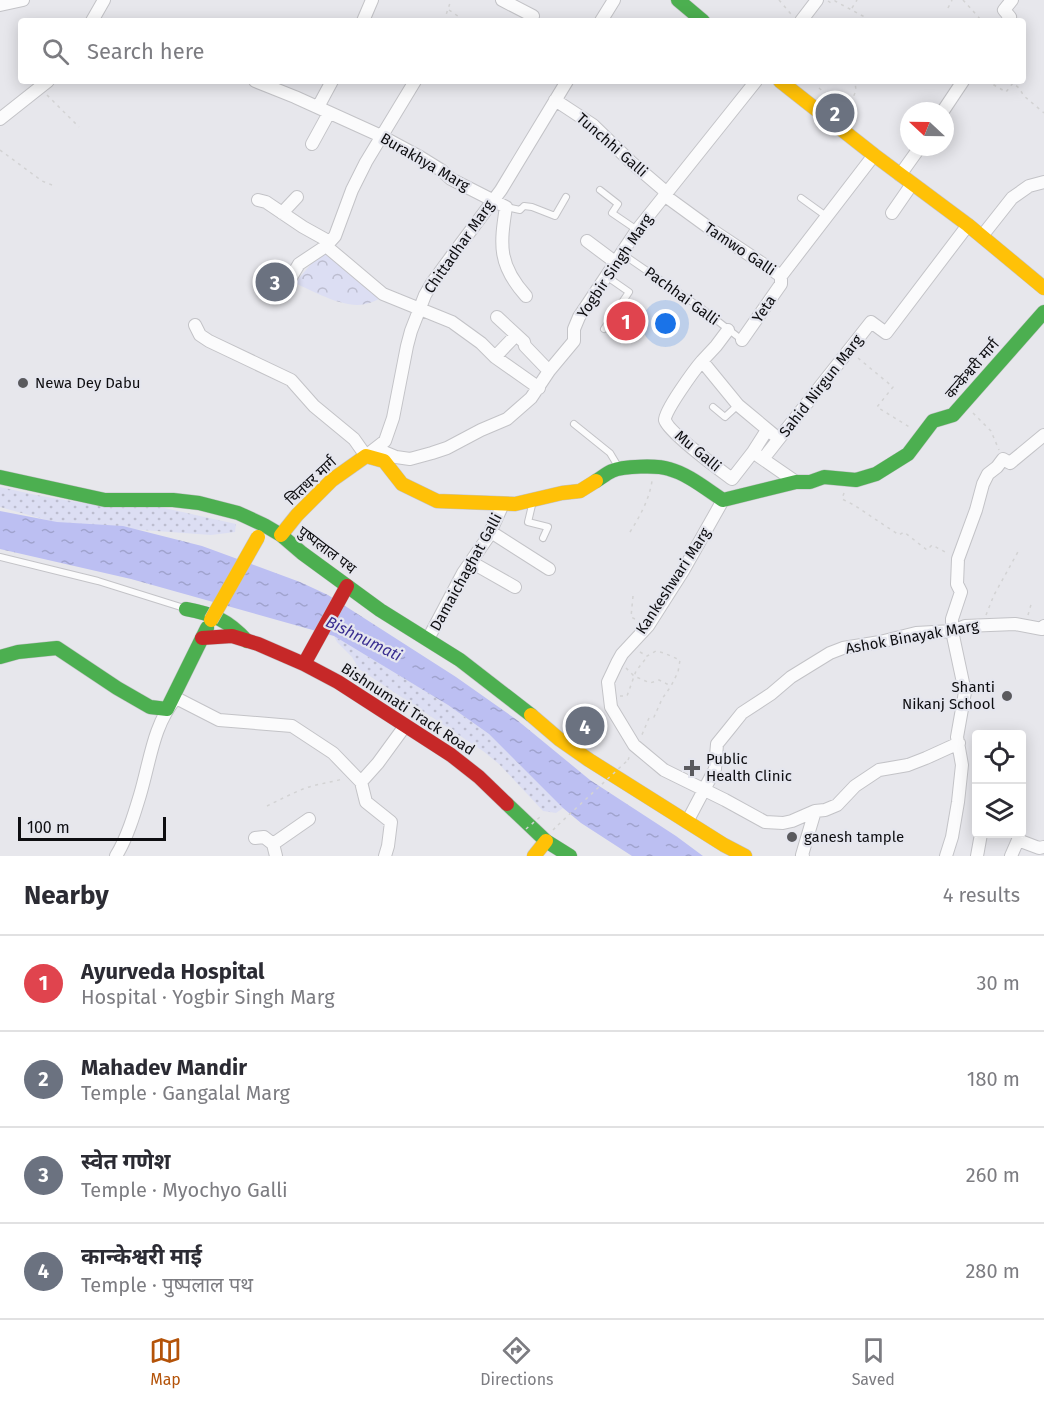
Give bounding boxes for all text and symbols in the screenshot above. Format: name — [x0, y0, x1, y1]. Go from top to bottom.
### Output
search box — [18, 18, 1026, 84]
icon: search — [39, 35, 72, 68]
text: Search here — [87, 38, 205, 65]
pin: 2 — [816, 90, 854, 136]
north arrow — [900, 102, 954, 156]
street label: Tunchhi Galli — [573, 109, 651, 181]
street label: Burakhya Marg — [377, 129, 473, 195]
street label: Chittadhar Marg — [420, 197, 498, 297]
street label: Yogbir Singh Marg — [573, 210, 657, 322]
street label: Tamwo Galli — [701, 219, 779, 279]
pin: 3 — [256, 260, 294, 304]
street label: Pachhai Galli — [641, 263, 723, 329]
street label: Yeta — [748, 292, 780, 326]
pin: 1 — [606, 298, 646, 344]
your location — [651, 309, 680, 338]
street label: Sahid Nirgun Marg — [776, 331, 867, 441]
street label: कन्केश्वरी मार्ग — [941, 335, 1003, 402]
place label: Newa Dey Dabu — [35, 374, 141, 392]
marker: Newa Dey Dabu — [16, 376, 30, 390]
street label: Mu Galli — [671, 426, 725, 476]
street label: चितधर मार्ग — [282, 452, 341, 509]
street label: Damaichaghat Galli — [426, 510, 506, 634]
street label: पुष्पलाल पथ — [294, 522, 360, 579]
street label: Kankeshwari Marg — [632, 524, 714, 638]
water label: Bishnumati — [323, 612, 405, 665]
street label: Ashok Binayak Marg — [844, 616, 980, 658]
street label: Bishnumati Track Road — [338, 659, 478, 759]
place label: Shanti Nikanj School — [902, 678, 996, 713]
marker: Shanti Nikanj School — [1000, 689, 1014, 703]
pin: 4 — [566, 704, 604, 748]
map controls — [972, 730, 1026, 838]
button: locate — [972, 730, 1026, 784]
place label: Public Health Clinic — [706, 750, 792, 785]
marker: Public Health Clinic — [683, 759, 701, 777]
button: layers — [972, 784, 1026, 838]
scale bar — [18, 814, 166, 842]
text: 100 m — [27, 818, 70, 837]
place label: ganesh tample — [804, 828, 904, 846]
marker: ganesh tample — [785, 830, 799, 844]
text: Nearby — [24, 880, 109, 911]
text: 4 results — [943, 883, 1020, 907]
text: Ayurveda Hospital — [81, 958, 265, 985]
text: 1 — [39, 971, 48, 995]
text: 30 m — [976, 971, 1020, 995]
text: Hospital · Yogbir Singh Marg — [81, 985, 335, 1009]
text: Mahadev Mandir — [81, 1054, 247, 1081]
text: 2 — [38, 1067, 49, 1091]
text: 180 m — [967, 1067, 1020, 1091]
text: Temple · Gangalal Marg — [81, 1081, 290, 1105]
text: स्वेत गणेश — [81, 1148, 170, 1175]
text: 3 — [38, 1163, 49, 1187]
text: 260 m — [966, 1163, 1020, 1187]
text: Temple · Myochyo Galli — [81, 1178, 288, 1202]
text: कान्केश्वरी माई — [81, 1243, 202, 1270]
text: 4 — [38, 1259, 49, 1283]
text: 280 m — [965, 1259, 1020, 1283]
text: Temple · पुष्पलाल पथ — [81, 1273, 253, 1297]
tab: Map — [149, 1334, 182, 1389]
tab: Directions — [480, 1334, 554, 1389]
tab: Saved — [852, 1334, 895, 1389]

